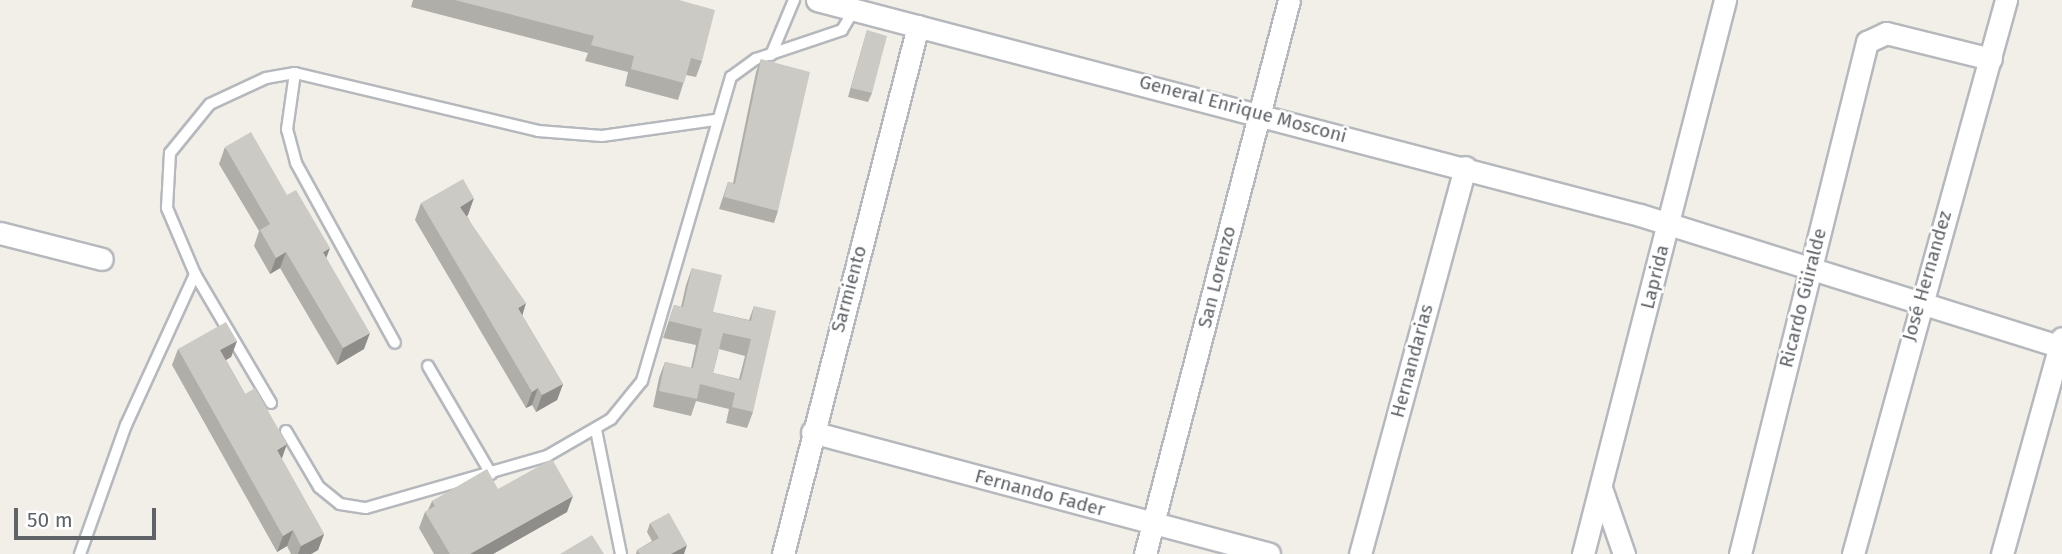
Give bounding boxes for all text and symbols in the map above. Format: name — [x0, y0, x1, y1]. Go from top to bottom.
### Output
street label: General Enrique Mosconi — [1137, 70, 1349, 148]
street label: José Hernandez — [1898, 208, 1956, 344]
street label: San Lorenzo — [1193, 224, 1241, 330]
street label: Ricardo Güiralde — [1775, 226, 1831, 370]
street label: Sarmiento — [826, 243, 872, 335]
street label: Laprida — [1636, 243, 1674, 311]
street label: Hernandarias — [1386, 302, 1438, 420]
street label: Fernando Fader — [972, 465, 1108, 521]
scale bar — [18, 494, 159, 538]
text: 50 m — [27, 507, 73, 533]

